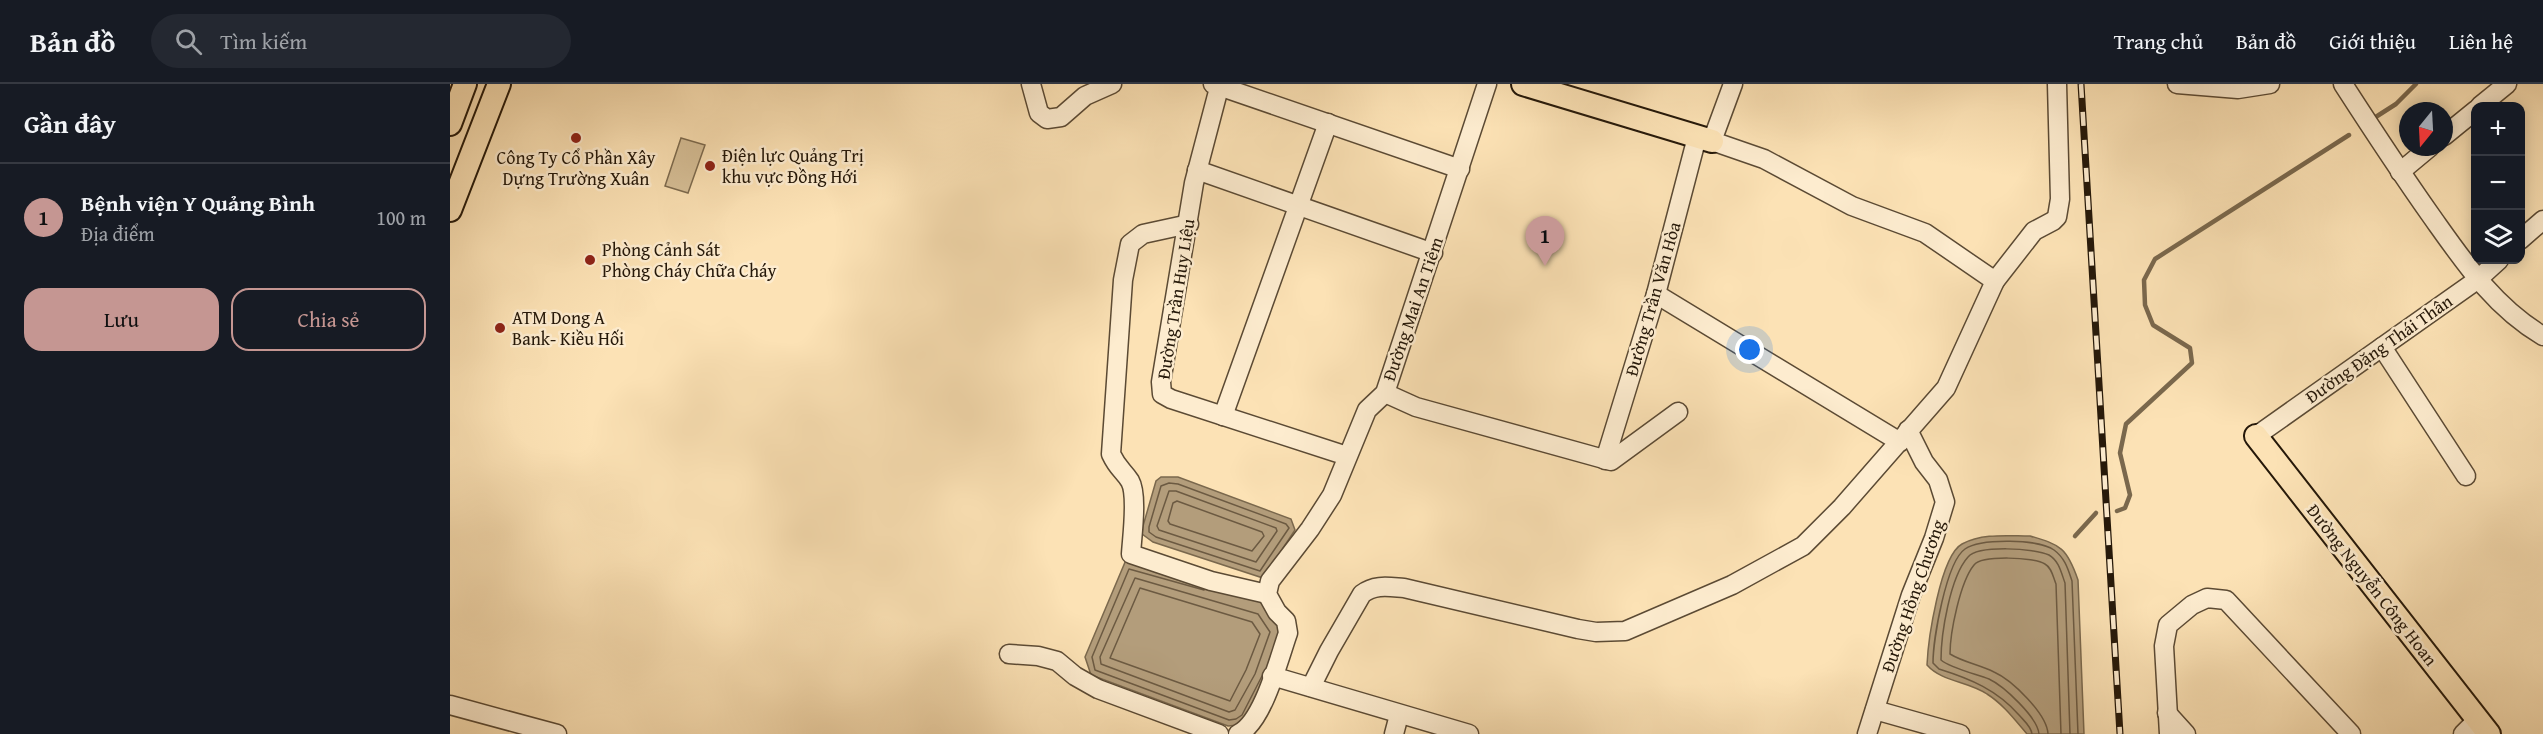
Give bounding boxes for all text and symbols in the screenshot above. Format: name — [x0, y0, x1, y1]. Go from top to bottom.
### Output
search box — [151, 14, 571, 68]
text: Bản đồ — [30, 21, 115, 62]
icon: search — [172, 25, 205, 58]
text: Tìm kiếm — [220, 25, 307, 57]
text: Trang chủ — [2114, 26, 2203, 57]
text: Bản đồ — [2236, 26, 2296, 57]
text: Giới thiệu — [2329, 26, 2416, 57]
text: Liên hệ — [2449, 26, 2513, 57]
north arrow — [2399, 102, 2453, 156]
map controls — [2471, 102, 2525, 264]
button: + — [2471, 102, 2525, 156]
text: Gần đây — [24, 104, 116, 143]
marker: Công Ty Cổ Phần Xây Dựng Trường Xuân — [569, 131, 583, 145]
place label: Điện lực Quảng Trị khu vực Đồng Hới — [722, 142, 864, 190]
place label: Công Ty Cổ Phần Xây Dựng Trường Xuân — [497, 144, 656, 192]
button: − — [2471, 156, 2525, 210]
marker: Điện lực Quảng Trị khu vực Đồng Hới — [703, 159, 717, 173]
text: Bệnh viện Y Quảng Bình — [81, 187, 315, 219]
text: 1 — [38, 203, 49, 232]
text: 100 m — [376, 203, 426, 232]
button: layers — [2471, 210, 2525, 264]
pin: 1 — [1526, 216, 1564, 266]
street label: Đường Trần Huy Liệu — [1149, 217, 1202, 381]
street label: Đường Trần Văn Hòa — [1618, 218, 1688, 379]
text: Địa điểm — [81, 219, 155, 248]
street label: Đường Mai An Tiêm — [1375, 233, 1450, 385]
place label: Phòng Cảnh Sát Phòng Cháy Chữa Cháy — [602, 236, 776, 284]
marker: Phòng Cảnh Sát Phòng Cháy Chữa Cháy — [583, 253, 597, 267]
button: Lưu — [24, 288, 219, 351]
button: Chia sẻ — [231, 288, 426, 351]
street label: Đường Đặng Thái Thân — [2300, 288, 2458, 410]
place label: ATM Dong A Bank- Kiều Hối — [512, 304, 624, 352]
marker: ATM Dong A Bank- Kiều Hối — [493, 321, 507, 335]
your location — [1735, 335, 1764, 364]
street label: Đường Nguyễn Công Hoan — [2300, 498, 2444, 671]
street label: Đường Hồng Chương — [1874, 516, 1951, 676]

